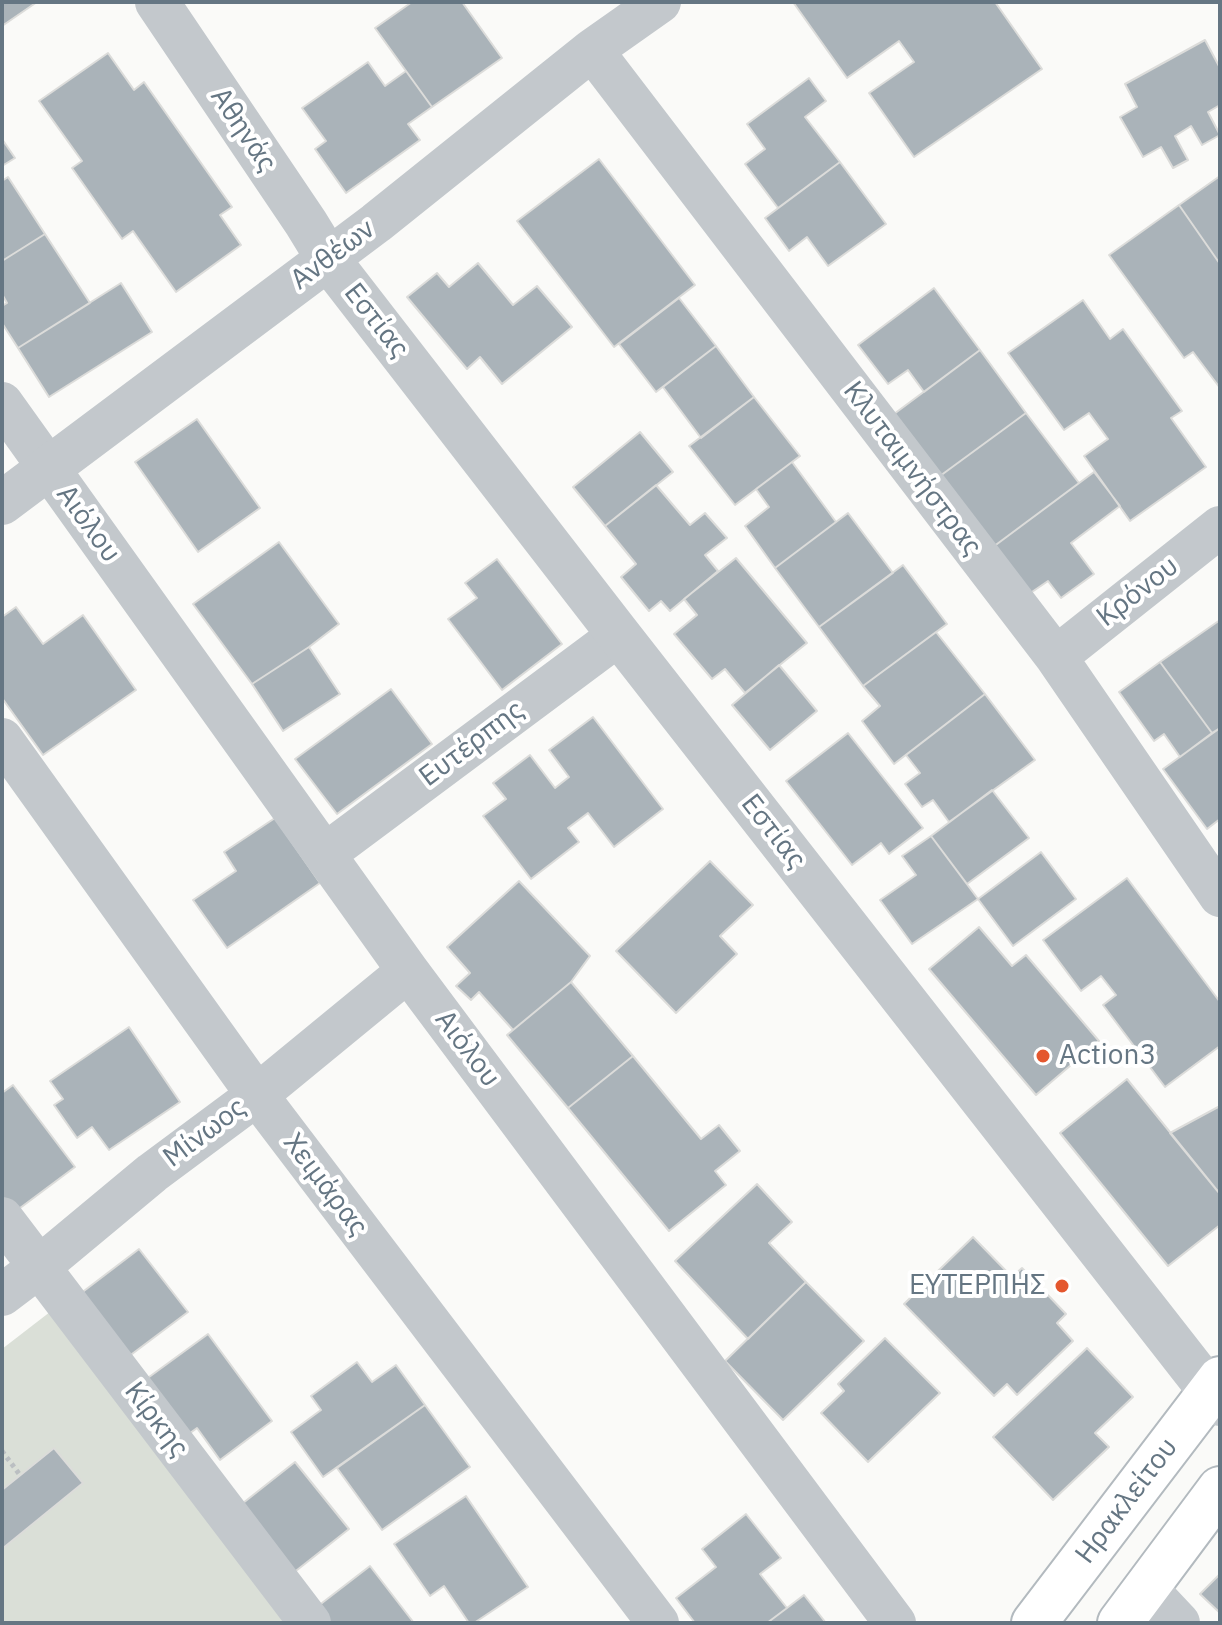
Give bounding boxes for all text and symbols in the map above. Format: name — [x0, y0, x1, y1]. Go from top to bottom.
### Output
street label: Αθηνάς — [203, 82, 283, 178]
street label: Ανθέων — [284, 212, 382, 298]
street label: Εστίας — [336, 277, 416, 365]
street label: Κλυταιμνήστρας — [836, 375, 988, 563]
street label: Αιόλου — [49, 479, 127, 569]
street label: Κρόνου — [1090, 550, 1186, 634]
street label: Ευτέρπης — [413, 694, 531, 794]
street label: Εστίας — [733, 788, 813, 876]
street label: Αιόλου — [427, 1004, 507, 1094]
place label: Action3 — [1059, 1039, 1156, 1073]
marker: Action3 — [1034, 1047, 1052, 1065]
street label: Μίνωος — [157, 1091, 253, 1175]
street label: Χειμάρας — [275, 1127, 375, 1243]
place label: ΕΥΤΕΡΠΗΣ — [909, 1269, 1046, 1303]
marker: ΕΥΤΕΡΠΗΣ — [1053, 1277, 1071, 1295]
street label: Κίρκης — [117, 1376, 195, 1464]
street label: Ηρακλείτου — [1069, 1431, 1185, 1571]

